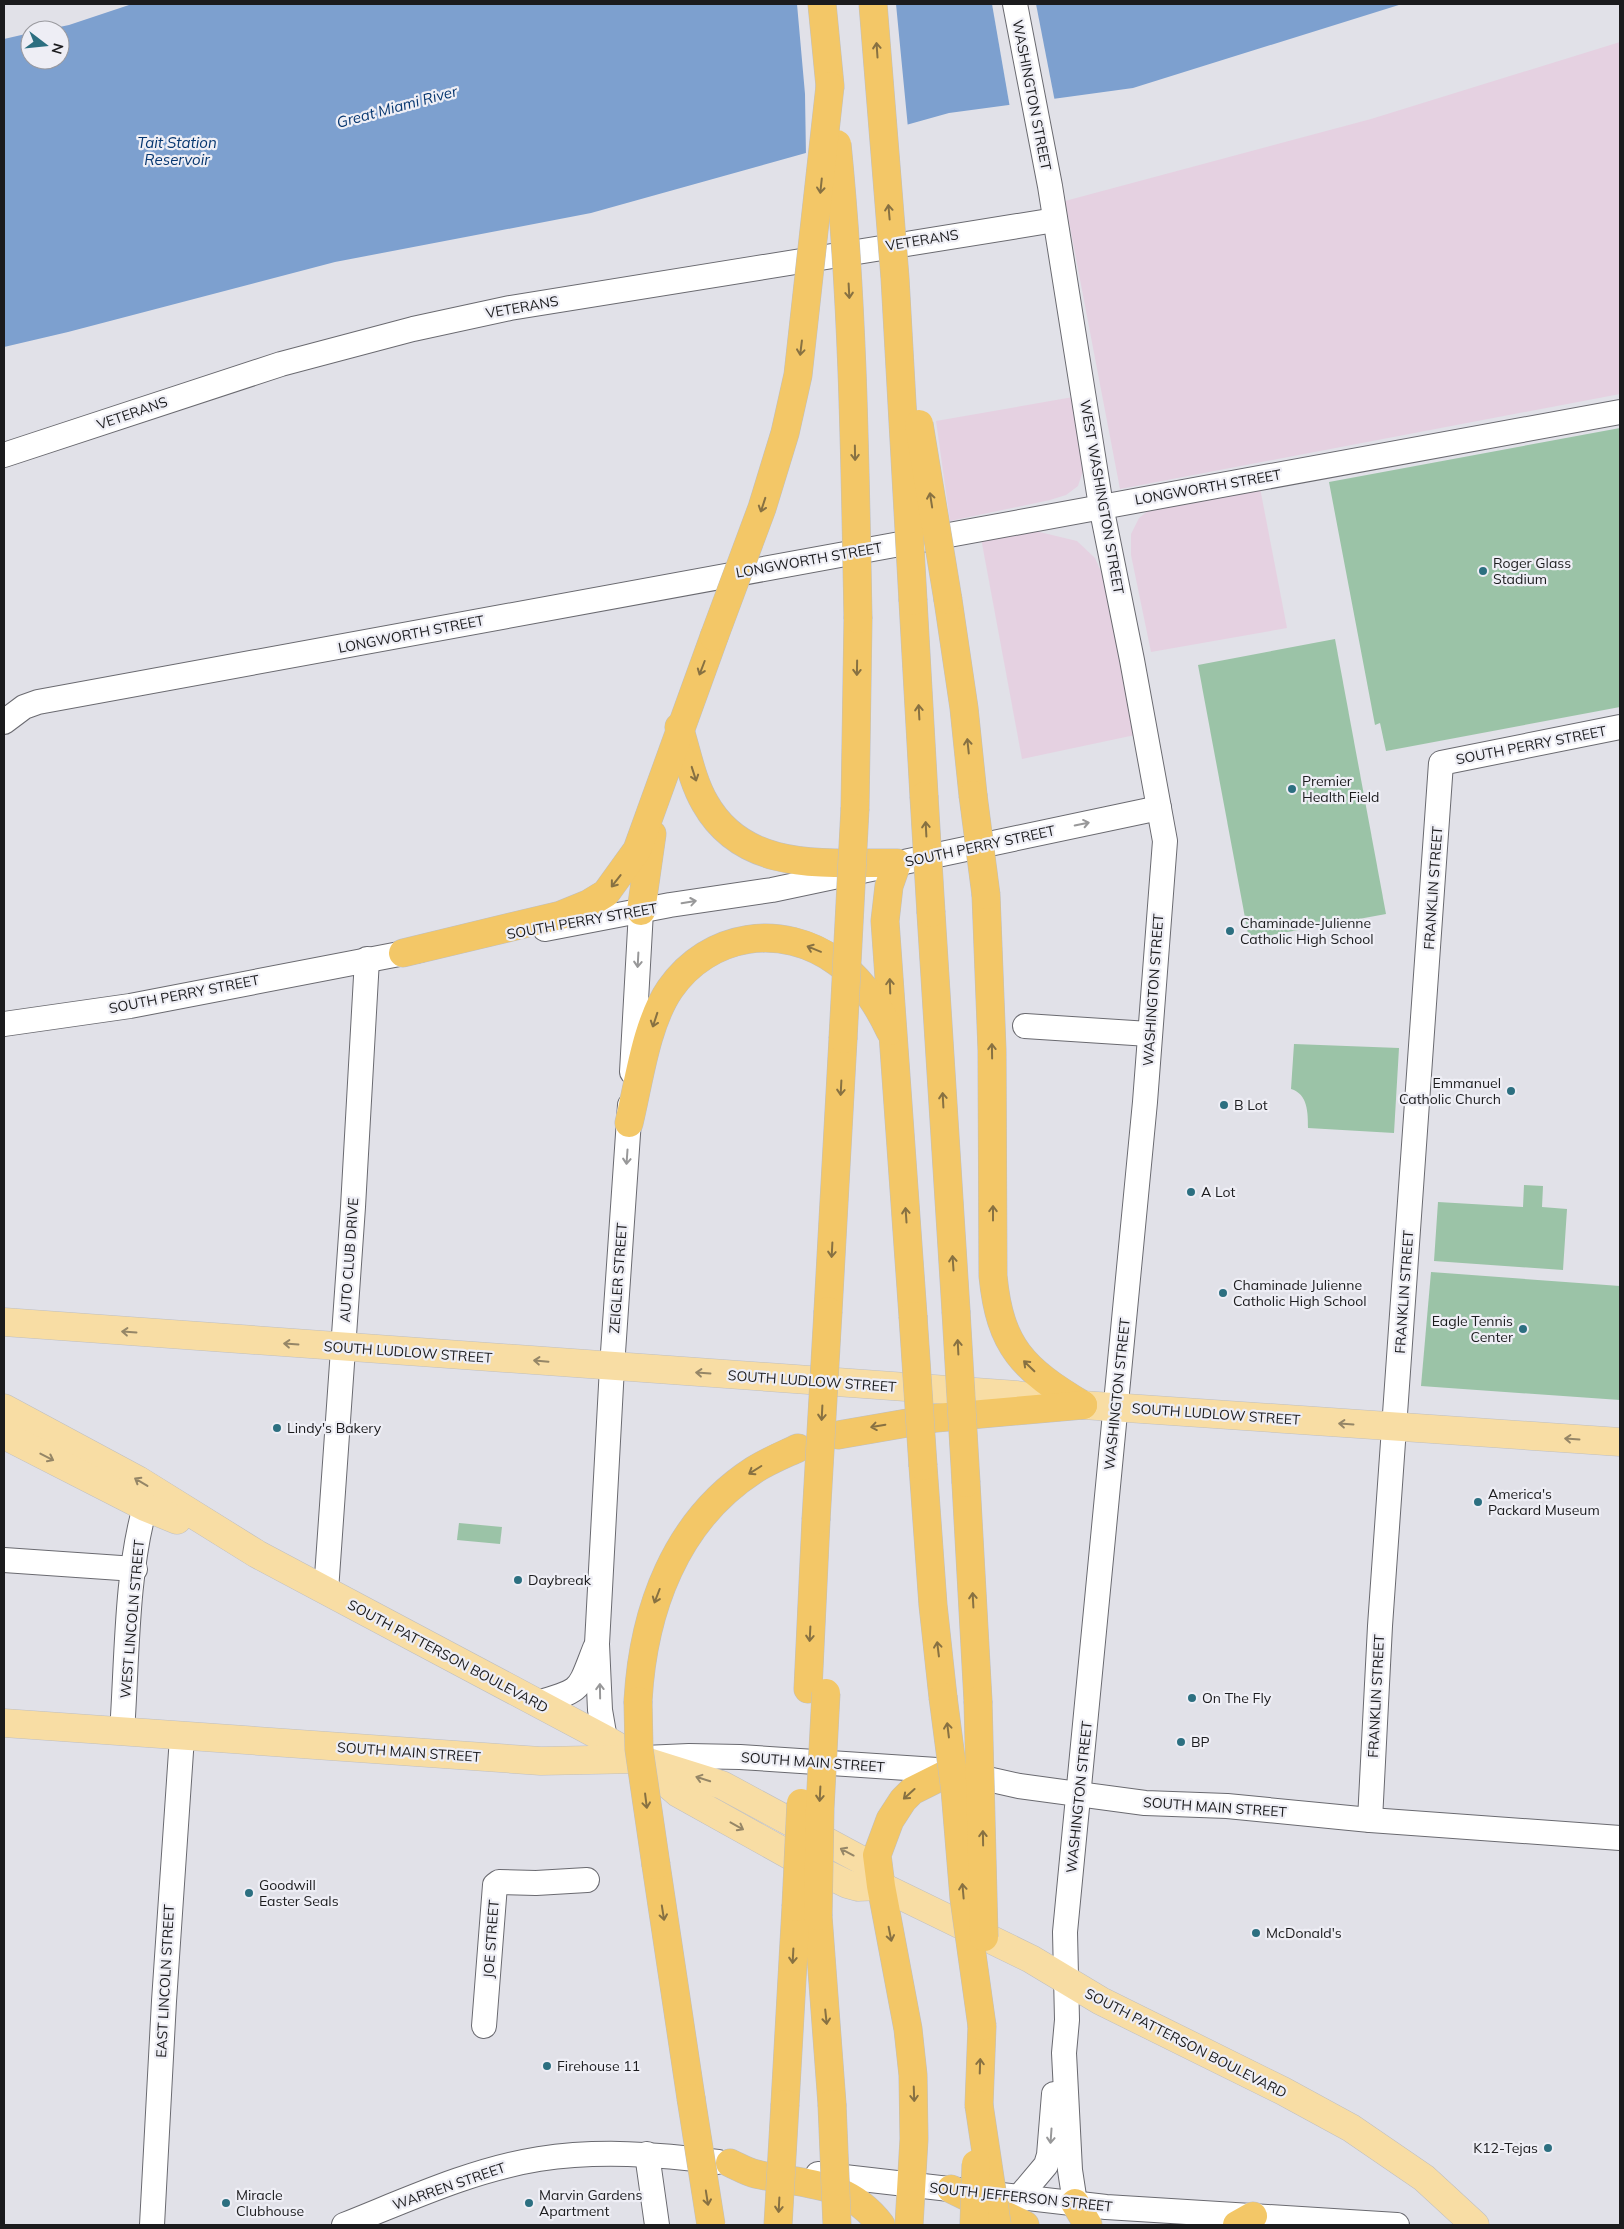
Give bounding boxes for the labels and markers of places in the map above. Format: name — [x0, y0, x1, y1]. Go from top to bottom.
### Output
place label: Roger Glass Stadium — [1493, 554, 1571, 588]
marker: Roger Glass Stadium — [1477, 565, 1489, 577]
place label: Premier Health Field — [1302, 772, 1379, 806]
marker: Premier Health Field — [1286, 783, 1298, 795]
place label: Chaminade-Julienne Catholic High School — [1240, 914, 1374, 948]
marker: Chaminade-Julienne Catholic High School — [1224, 925, 1236, 937]
place label: Emmanuel Catholic Church — [1399, 1074, 1501, 1108]
marker: Emmanuel Catholic Church — [1505, 1085, 1517, 1097]
place label: B Lot — [1234, 1096, 1268, 1114]
marker: B Lot — [1218, 1099, 1230, 1111]
place label: A Lot — [1201, 1183, 1235, 1201]
marker: A Lot — [1185, 1186, 1197, 1198]
place label: Chaminade Julienne Catholic High School — [1233, 1276, 1367, 1310]
marker: Chaminade Julienne Catholic High School — [1217, 1287, 1229, 1299]
place label: Eagle Tennis Center — [1432, 1312, 1514, 1346]
marker: Eagle Tennis Center — [1517, 1323, 1529, 1335]
place label: Lindy's Bakery — [287, 1419, 382, 1437]
marker: Lindy's Bakery — [271, 1422, 283, 1434]
place label: America's Packard Museum — [1488, 1485, 1600, 1519]
marker: America's Packard Museum — [1472, 1496, 1484, 1508]
place label: Daybreak — [528, 1571, 592, 1589]
marker: Daybreak — [512, 1574, 524, 1586]
place label: On The Fly — [1202, 1689, 1272, 1707]
marker: On The Fly — [1186, 1692, 1198, 1704]
place label: BP — [1191, 1733, 1210, 1751]
marker: BP — [1175, 1736, 1187, 1748]
place label: Goodwill Easter Seals — [259, 1876, 339, 1910]
marker: Goodwill Easter Seals — [243, 1887, 255, 1899]
place label: McDonald's — [1266, 1924, 1342, 1942]
marker: McDonald's — [1250, 1927, 1262, 1939]
place label: Firehouse 11 — [557, 2057, 640, 2075]
marker: Firehouse 11 — [541, 2060, 553, 2072]
place label: K12-Tejas — [1473, 2139, 1538, 2157]
marker: K12-Tejas — [1542, 2142, 1554, 2154]
place label: Miracle Clubhouse — [236, 2186, 304, 2220]
place label: Marvin Gardens Apartment — [539, 2186, 642, 2220]
marker: Miracle Clubhouse — [220, 2197, 232, 2209]
marker: Marvin Gardens Apartment — [523, 2197, 535, 2209]

